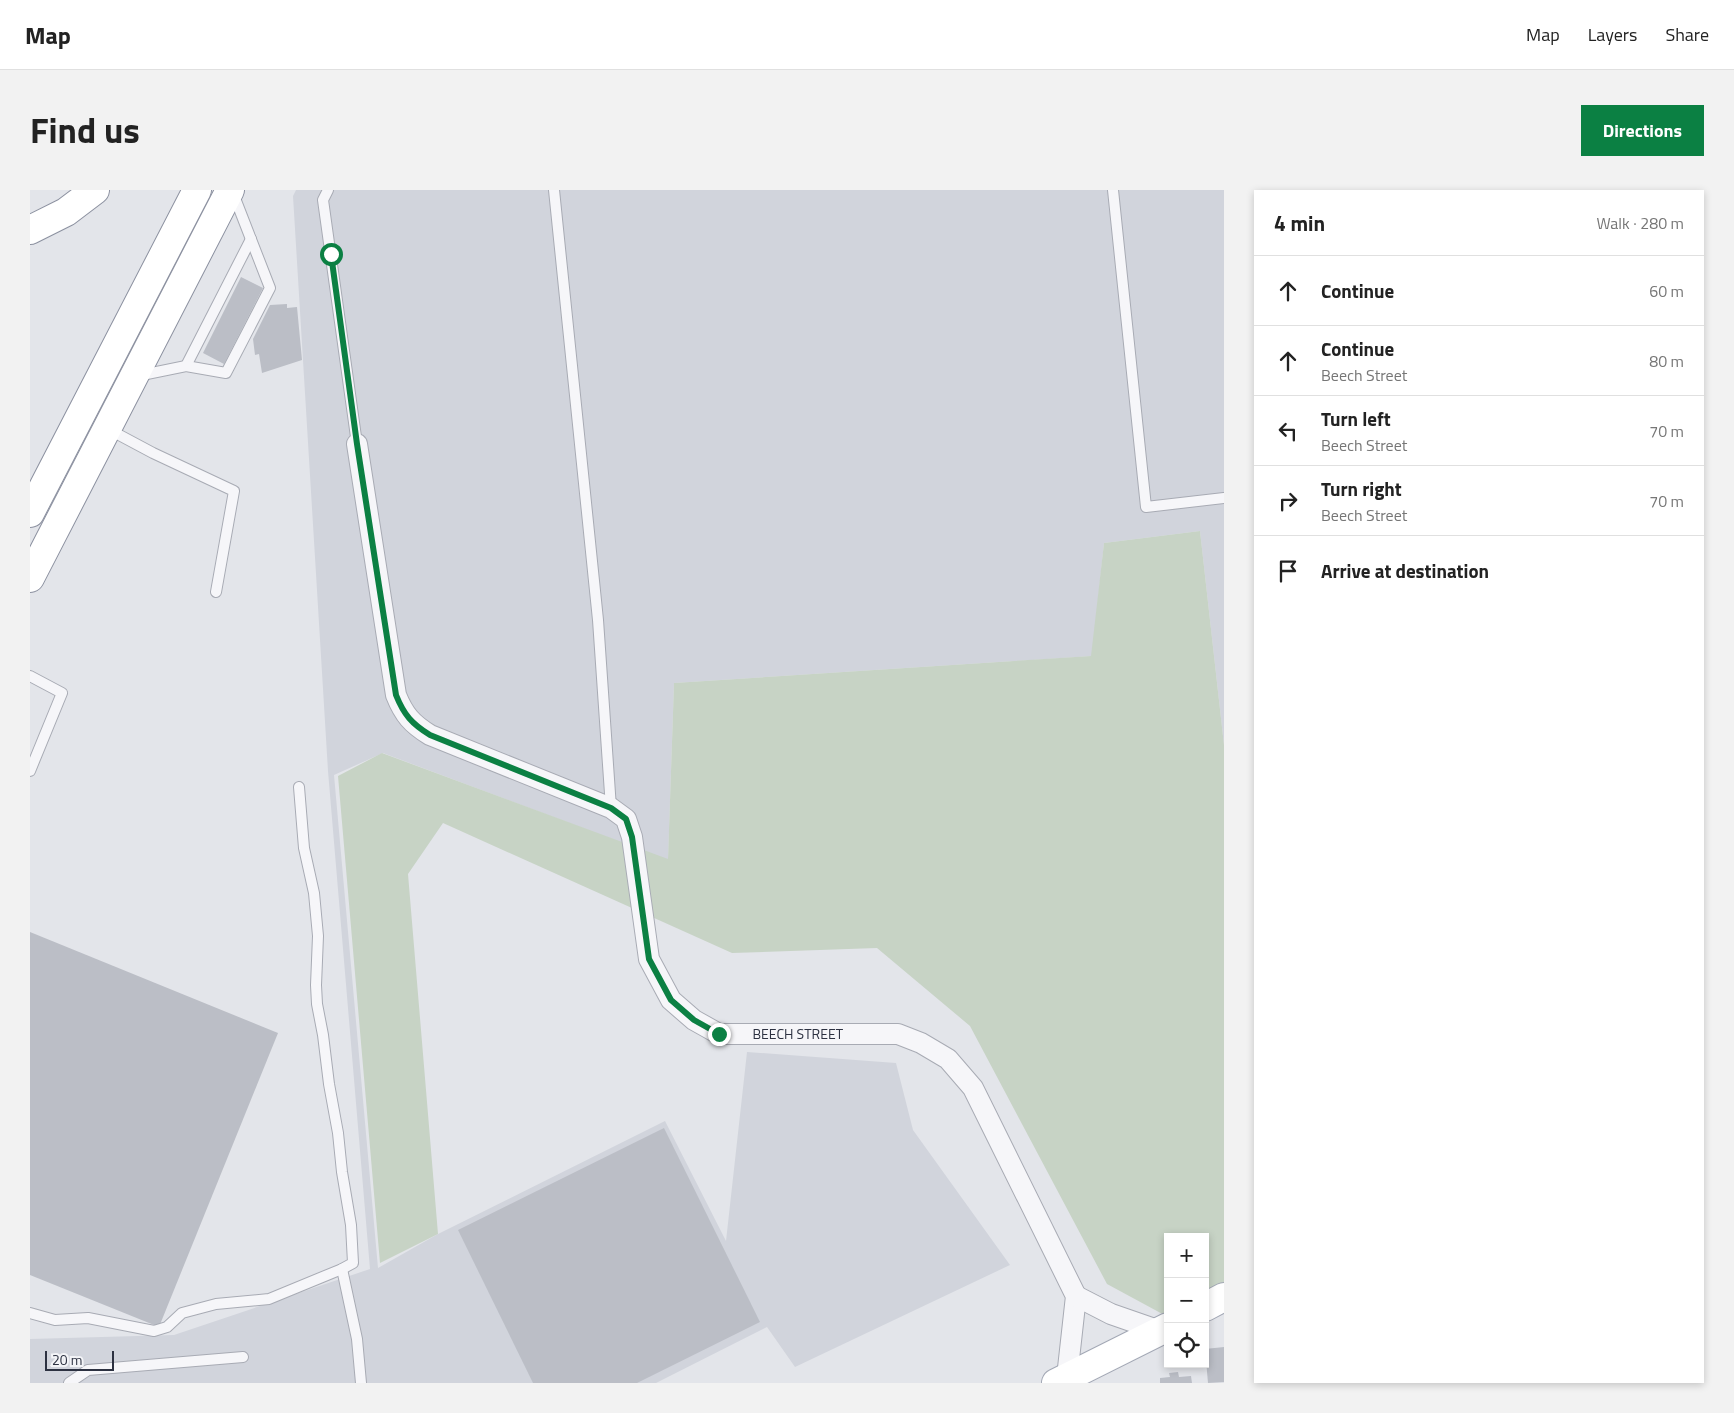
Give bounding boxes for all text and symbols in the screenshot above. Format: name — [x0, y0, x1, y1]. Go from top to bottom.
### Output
text: Map — [25, 17, 71, 53]
text: Map — [1526, 21, 1560, 48]
text: Layers — [1588, 21, 1637, 48]
text: Share — [1665, 21, 1709, 48]
text: Find us — [30, 103, 140, 157]
button: Directions — [1581, 105, 1704, 156]
text: 4 min — [1274, 207, 1325, 239]
text: Walk · 280 m — [1596, 211, 1684, 235]
route start — [320, 243, 343, 266]
text: Continue — [1321, 276, 1394, 305]
icon: ahead — [1274, 277, 1302, 305]
text: 60 m — [1649, 279, 1684, 303]
text: Continue — [1321, 334, 1394, 363]
icon: ahead — [1274, 347, 1302, 375]
text: 80 m — [1649, 349, 1684, 373]
text: Beech Street — [1321, 363, 1407, 387]
text: Turn left — [1321, 404, 1391, 433]
icon: left — [1274, 417, 1302, 445]
text: 70 m — [1649, 419, 1684, 443]
text: Beech Street — [1321, 433, 1407, 457]
text: Turn right — [1321, 474, 1402, 503]
icon: right — [1274, 487, 1302, 515]
text: 70 m — [1649, 489, 1684, 513]
text: Beech Street — [1321, 503, 1407, 527]
text: Arrive at destination — [1321, 556, 1489, 585]
icon: arrive — [1274, 557, 1302, 585]
route end — [708, 1023, 731, 1046]
street label: BEECH STREET — [752, 1023, 844, 1044]
map controls — [1164, 1233, 1209, 1368]
button: + — [1164, 1233, 1209, 1278]
button: − — [1164, 1278, 1209, 1323]
button: locate — [1164, 1323, 1209, 1368]
scale bar — [45, 1348, 114, 1371]
text: 20 m — [52, 1349, 82, 1370]

